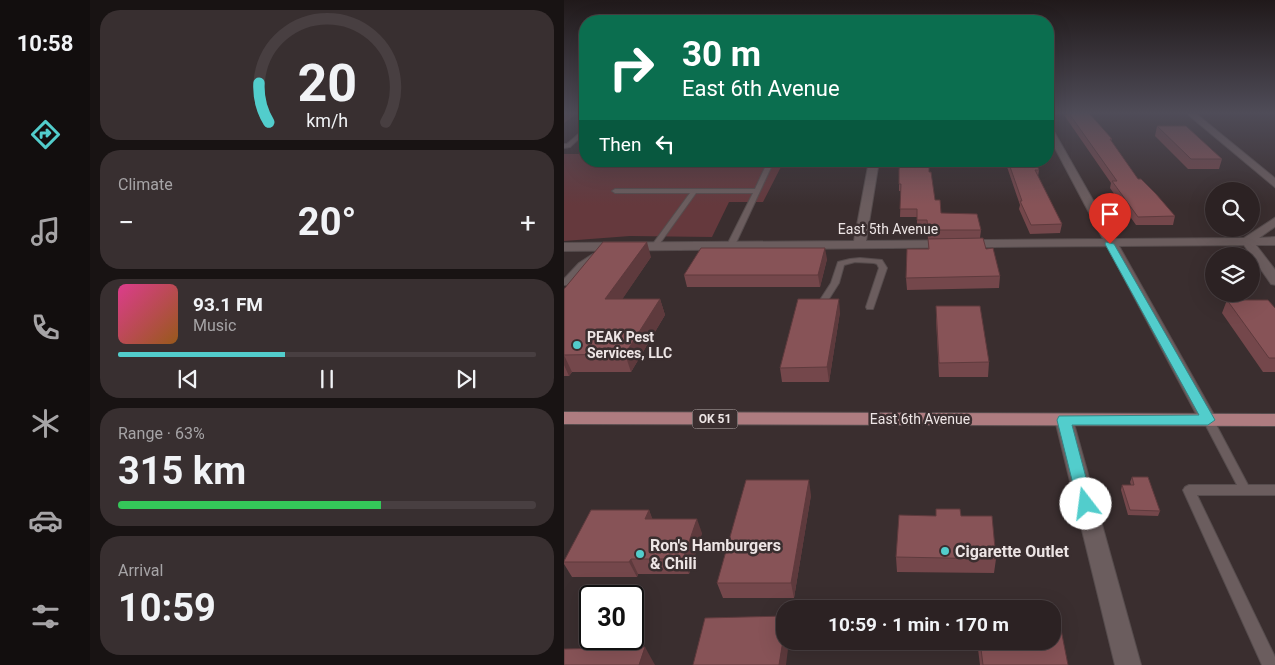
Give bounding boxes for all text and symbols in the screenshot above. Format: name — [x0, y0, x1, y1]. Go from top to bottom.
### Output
text: 10:58 — [17, 31, 73, 56]
text: 30 m — [682, 34, 761, 75]
icon: right — [599, 35, 664, 100]
text: 20 — [297, 53, 357, 114]
text: East 6th Avenue — [682, 76, 840, 101]
text: km/h — [306, 110, 348, 131]
icon: directions — [28, 117, 63, 152]
icon: left — [651, 130, 679, 158]
text: Then — [599, 133, 641, 156]
text: Climate — [118, 175, 173, 194]
map controls — [1205, 182, 1260, 302]
button: search — [1205, 182, 1260, 237]
pin — [1089, 193, 1131, 244]
text: 20° — [298, 200, 356, 244]
icon: arrive — [1096, 200, 1124, 228]
text: − — [118, 206, 134, 239]
text: + — [520, 206, 536, 239]
icon: music — [28, 214, 63, 249]
street label: East 5th Avenue — [838, 221, 938, 237]
button: layers — [1205, 247, 1260, 302]
text: 93.1 FM — [193, 293, 263, 316]
icon: phone — [28, 310, 63, 345]
text: Music — [193, 316, 236, 335]
place label: PEAK Pest Services, LLC — [587, 329, 672, 361]
marker: PEAK Pest Services, LLC — [571, 339, 583, 351]
icon: previous — [174, 365, 202, 393]
icon: pause — [313, 365, 341, 393]
icon: next — [452, 365, 480, 393]
icon: climate — [28, 406, 63, 441]
road number: OK 51 — [692, 409, 738, 428]
street label: East 6th Avenue — [870, 411, 970, 427]
text: Range · 63% — [118, 424, 205, 443]
text: 315 km — [118, 449, 246, 493]
position arrow — [1059, 477, 1111, 529]
icon: car — [28, 503, 63, 538]
place label: Ron's Hamburgers & Chili — [650, 536, 781, 573]
place label: Cigarette Outlet — [955, 542, 1069, 561]
marker: Cigarette Outlet — [939, 545, 951, 557]
marker: Ron's Hamburgers & Chili — [634, 548, 646, 560]
text: Arrival — [118, 561, 163, 580]
speed limit sign: 30 — [579, 585, 644, 650]
text: 10:59 — [118, 586, 216, 630]
icon: filters — [28, 599, 63, 634]
text: 10:59 · 1 min · 170 m — [828, 613, 1009, 636]

